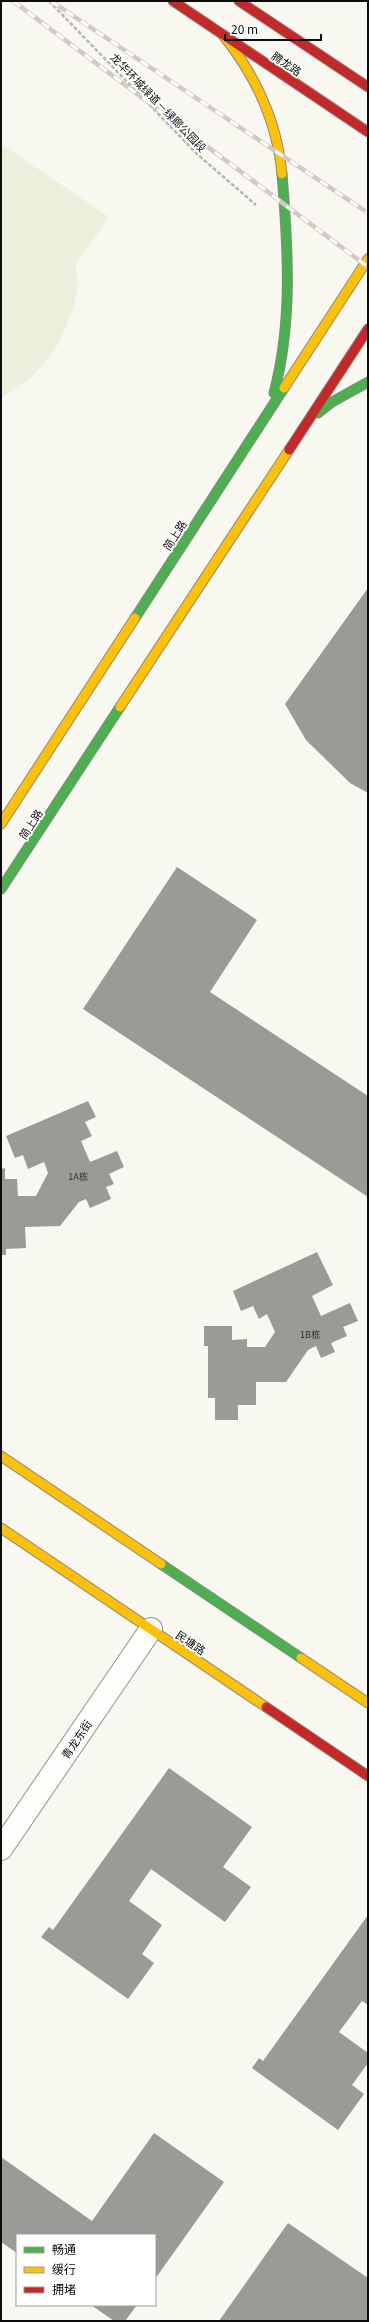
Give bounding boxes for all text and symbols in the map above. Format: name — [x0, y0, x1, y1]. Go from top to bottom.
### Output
scale bar — [225, 16, 321, 42]
text: 20 m — [231, 20, 258, 37]
street label: 腾龙路 — [269, 47, 305, 79]
street label: 龙华环城绿道－绿廊公园段 — [107, 49, 211, 155]
street label: 简上路 — [158, 517, 190, 553]
street label: 简上路 — [14, 806, 46, 842]
house number: 1A栋 — [68, 1170, 88, 1183]
house number: 1B栋 — [300, 1328, 320, 1341]
street label: 民塘路 — [173, 1626, 209, 1658]
street label: 青龙东街 — [57, 1716, 95, 1762]
legend — [16, 2234, 156, 2306]
text: 畅通 — [52, 2240, 76, 2257]
text: 缓行 — [52, 2260, 76, 2277]
text: 拥堵 — [52, 2280, 76, 2297]

